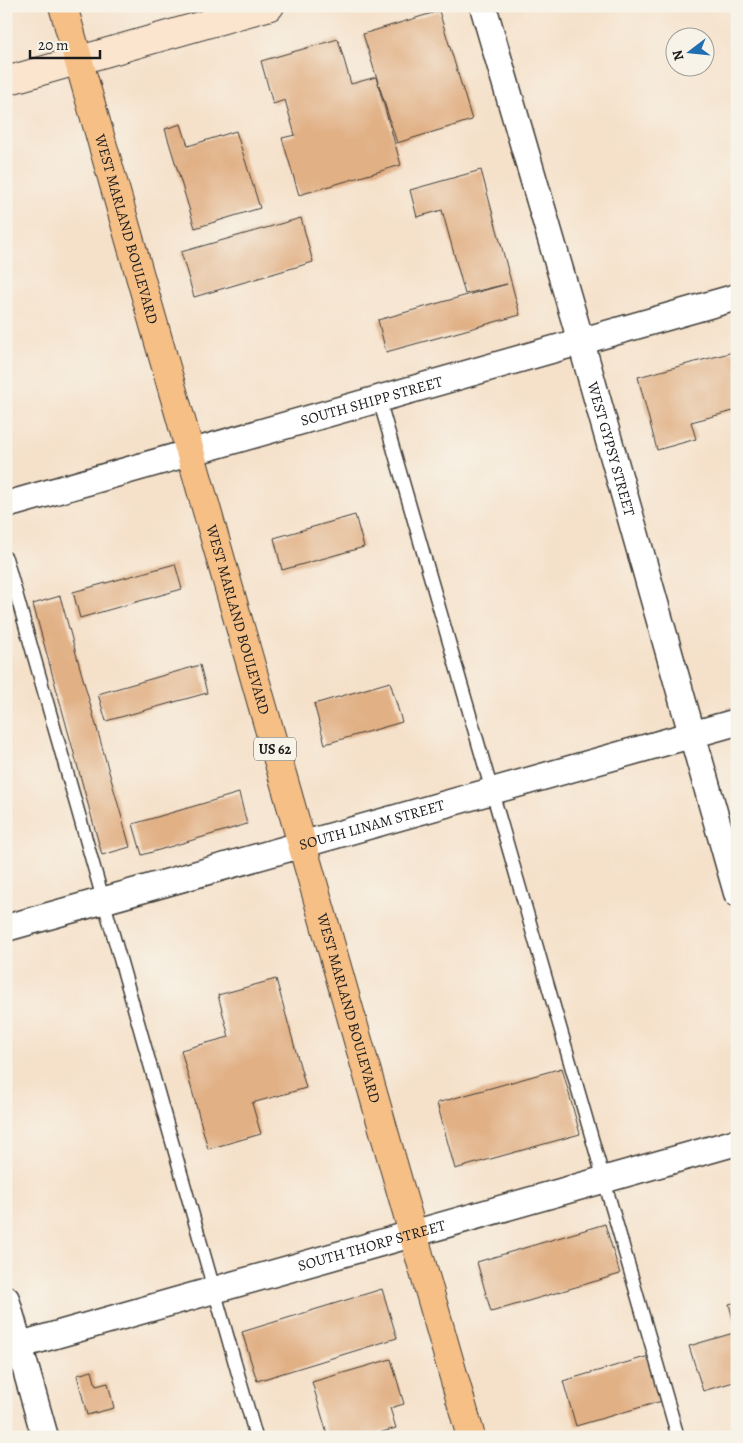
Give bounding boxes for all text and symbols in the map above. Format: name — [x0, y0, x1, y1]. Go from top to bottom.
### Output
scale bar — [30, 28, 100, 60]
north arrow — [666, 28, 716, 78]
text: 20 m — [38, 35, 69, 55]
text: N — [667, 48, 689, 63]
street label: WEST MARLAND BOULEVARD — [90, 131, 163, 326]
street label: SOUTH SHIPP STREET — [298, 371, 445, 431]
street label: WEST GYPSY STREET — [582, 378, 640, 519]
street label: WEST MARLAND BOULEVARD — [201, 521, 274, 717]
road number: US 62 — [254, 738, 296, 761]
street label: SOUTH LINAM STREET — [297, 795, 448, 855]
street label: WEST MARLAND BOULEVARD — [312, 910, 385, 1105]
street label: SOUTH THORP STREET — [295, 1215, 449, 1276]

